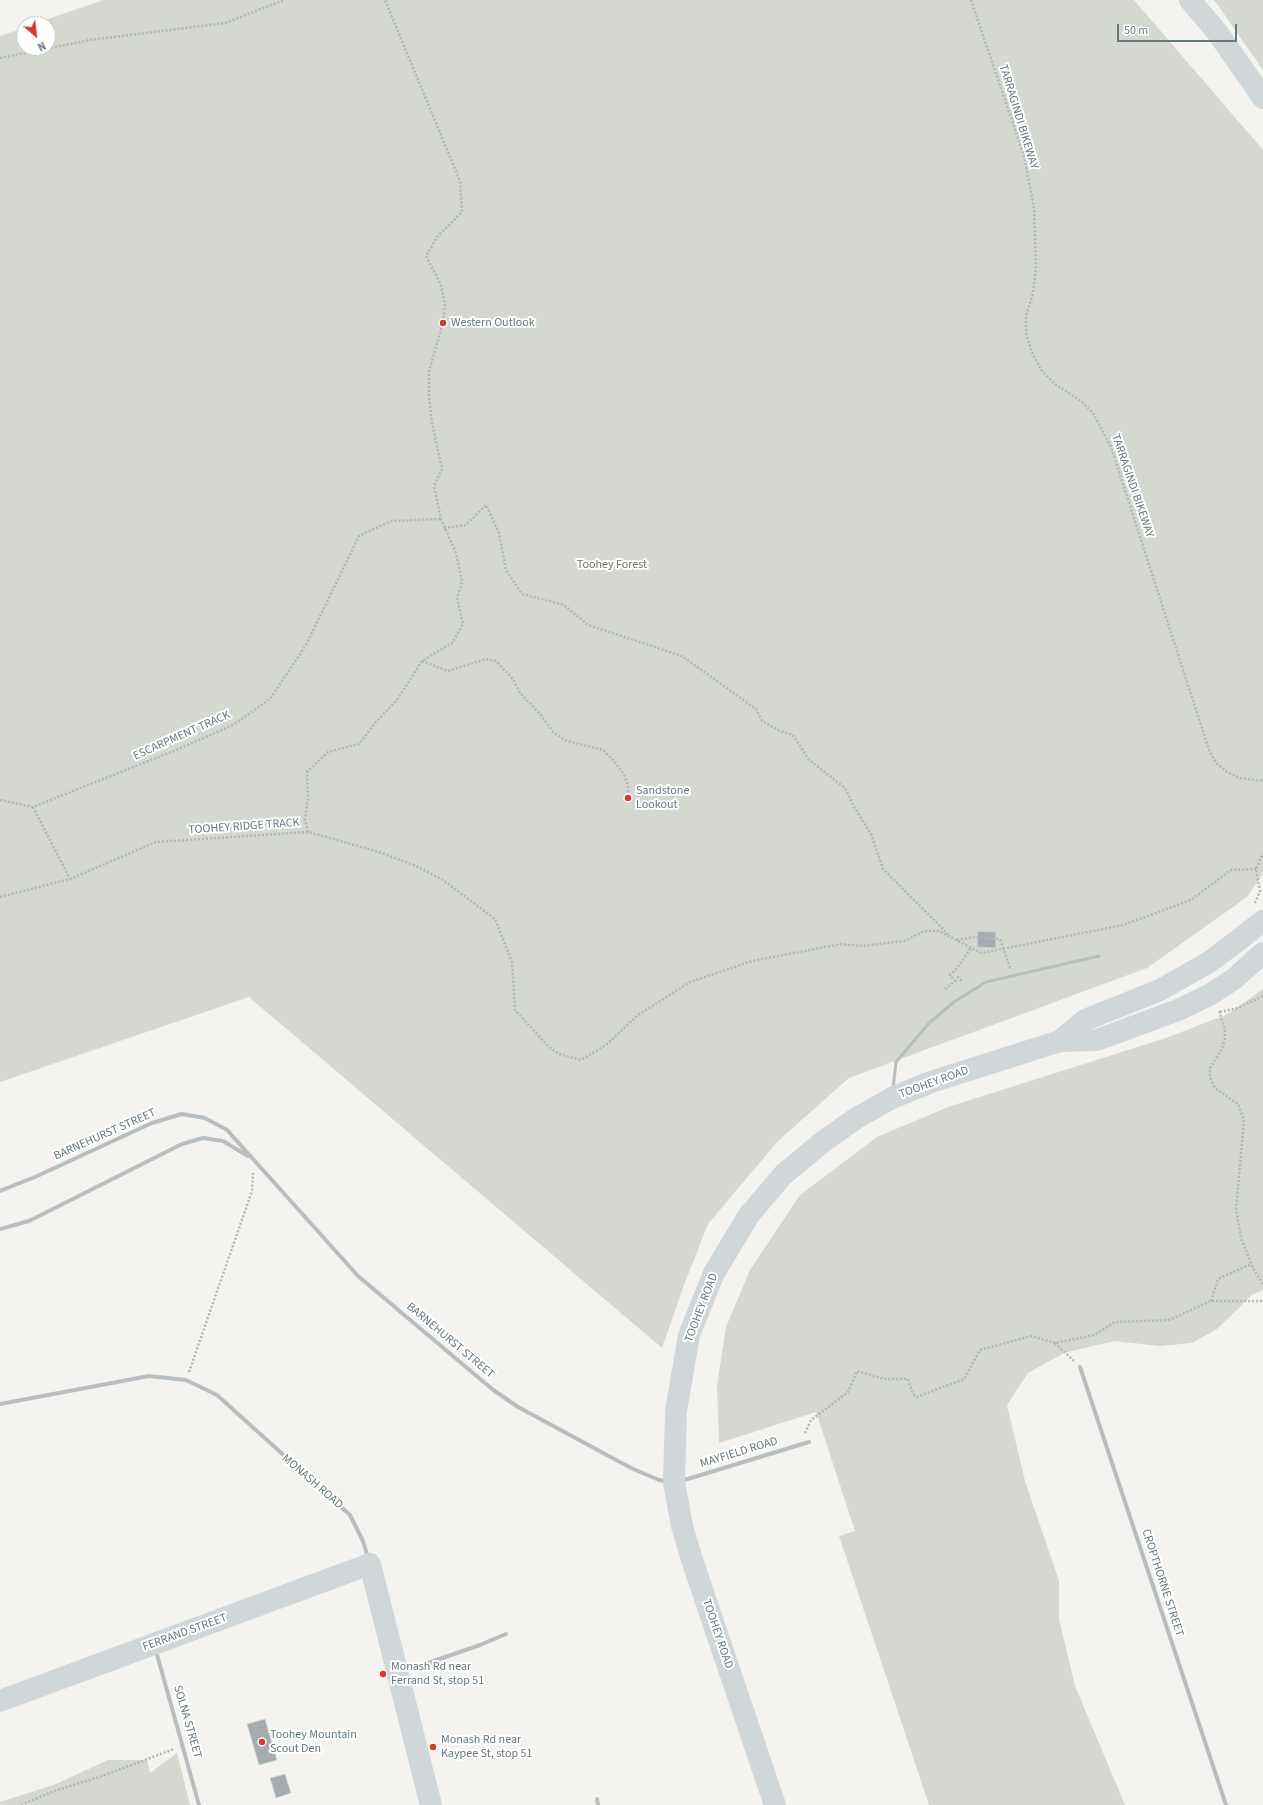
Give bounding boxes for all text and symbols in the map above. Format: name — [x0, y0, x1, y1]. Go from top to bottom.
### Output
north arrow — [16, 16, 56, 56]
scale bar — [1119, 16, 1239, 42]
text: 50 m — [1124, 22, 1148, 39]
text: N — [35, 38, 48, 54]
street label: TARRAGINDI BIKEWAY — [995, 63, 1041, 171]
place label: Western Outlook — [451, 316, 535, 330]
marker: Western Outlook — [438, 318, 448, 328]
street label: TARRAGINDI BIKEWAY — [1107, 432, 1157, 540]
park label: Toohey Forest — [577, 558, 647, 572]
street label: ESCARPMENT TRACK — [131, 708, 233, 764]
place label: Sandstone Lookout — [636, 784, 689, 812]
marker: Sandstone Lookout — [623, 793, 633, 803]
street label: TOOHEY RIDGE TRACK — [188, 816, 300, 838]
street label: TOOHEY ROAD — [897, 1064, 971, 1102]
street label: BARNEHURST STREET — [52, 1106, 158, 1164]
street label: TOOHEY ROAD — [682, 1271, 722, 1345]
street label: BARNEHURST STREET — [403, 1300, 497, 1382]
street label: MAYFIELD ROAD — [698, 1434, 780, 1472]
street label: MONASH ROAD — [279, 1452, 345, 1512]
street label: CROPTHORNE STREET — [1138, 1527, 1186, 1639]
street label: TOOHEY ROAD — [698, 1597, 736, 1671]
street label: FERRAND STREET — [141, 1611, 229, 1655]
place label: Monash Rd near Ferrand St, stop 51 — [391, 1660, 484, 1688]
marker: Monash Rd near Ferrand St, stop 51 — [378, 1669, 388, 1679]
street label: SOLNA STREET — [170, 1684, 204, 1760]
place label: Toohey Mountain Scout Den — [270, 1728, 357, 1756]
place label: Monash Rd near Kaypee St, stop 51 — [441, 1733, 532, 1761]
marker: Toohey Mountain Scout Den — [257, 1737, 267, 1747]
marker: Monash Rd near Kaypee St, stop 51 — [428, 1742, 438, 1752]

